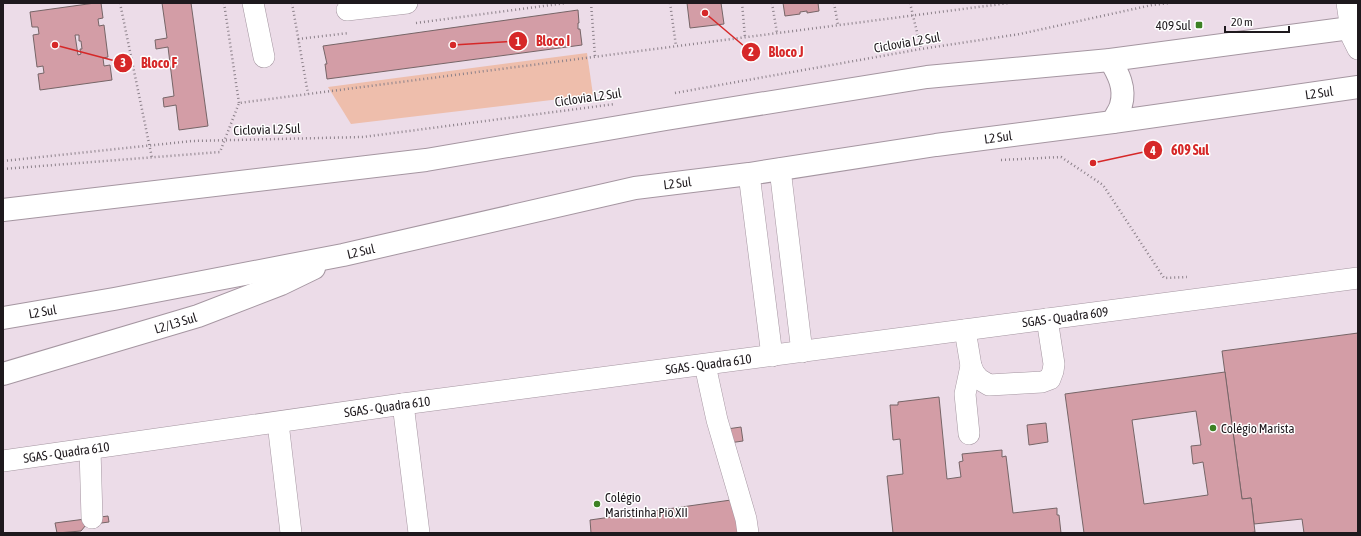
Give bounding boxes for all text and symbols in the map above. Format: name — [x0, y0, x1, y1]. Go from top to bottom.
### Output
scale bar — [1225, 8, 1289, 34]
text: 20 m — [1231, 15, 1253, 29]
place label: 409 Sul — [1156, 18, 1192, 33]
marker: 409 Sul — [1194, 20, 1204, 30]
callout: Bloco I — [508, 28, 578, 54]
street label: Ciclovia L2 Sul — [873, 29, 942, 56]
text: Bloco I — [536, 33, 570, 49]
text: 1 — [515, 35, 521, 49]
callout: Bloco J — [741, 39, 812, 65]
text: Bloco J — [769, 44, 803, 60]
text: 2 — [748, 45, 754, 59]
callout: Bloco F — [113, 50, 185, 76]
text: Bloco F — [141, 55, 177, 71]
text: 3 — [120, 56, 126, 70]
street label: L2 Sul — [1304, 84, 1335, 102]
street label: Ciclovia L2 Sul — [554, 85, 623, 110]
street label: Ciclovia L2 Sul — [233, 121, 301, 138]
street label: L2 Sul — [983, 128, 1014, 147]
callout: 609 Sul — [1143, 137, 1217, 163]
text: 609 Sul — [1171, 142, 1209, 158]
text: 4 — [1149, 144, 1156, 158]
street label: L2 Sul — [662, 174, 693, 192]
street label: L2 Sul — [345, 241, 377, 262]
street label: L2 Sul — [27, 302, 58, 322]
street label: SGAS - Quadra 609 — [1021, 304, 1109, 330]
street label: L2/L3 Sul — [153, 310, 199, 337]
street label: SGAS - Quadra 610 — [664, 351, 752, 377]
street label: SGAS - Quadra 610 — [343, 393, 431, 420]
place label: Colégio Marista — [1221, 421, 1295, 436]
marker: Colégio Marista — [1208, 423, 1218, 433]
street label: SGAS - Quadra 610 — [22, 439, 110, 466]
place label: Colégio Maristinha Pio XII — [605, 490, 688, 520]
marker: Colégio Maristinha Pio XII — [592, 499, 602, 509]

